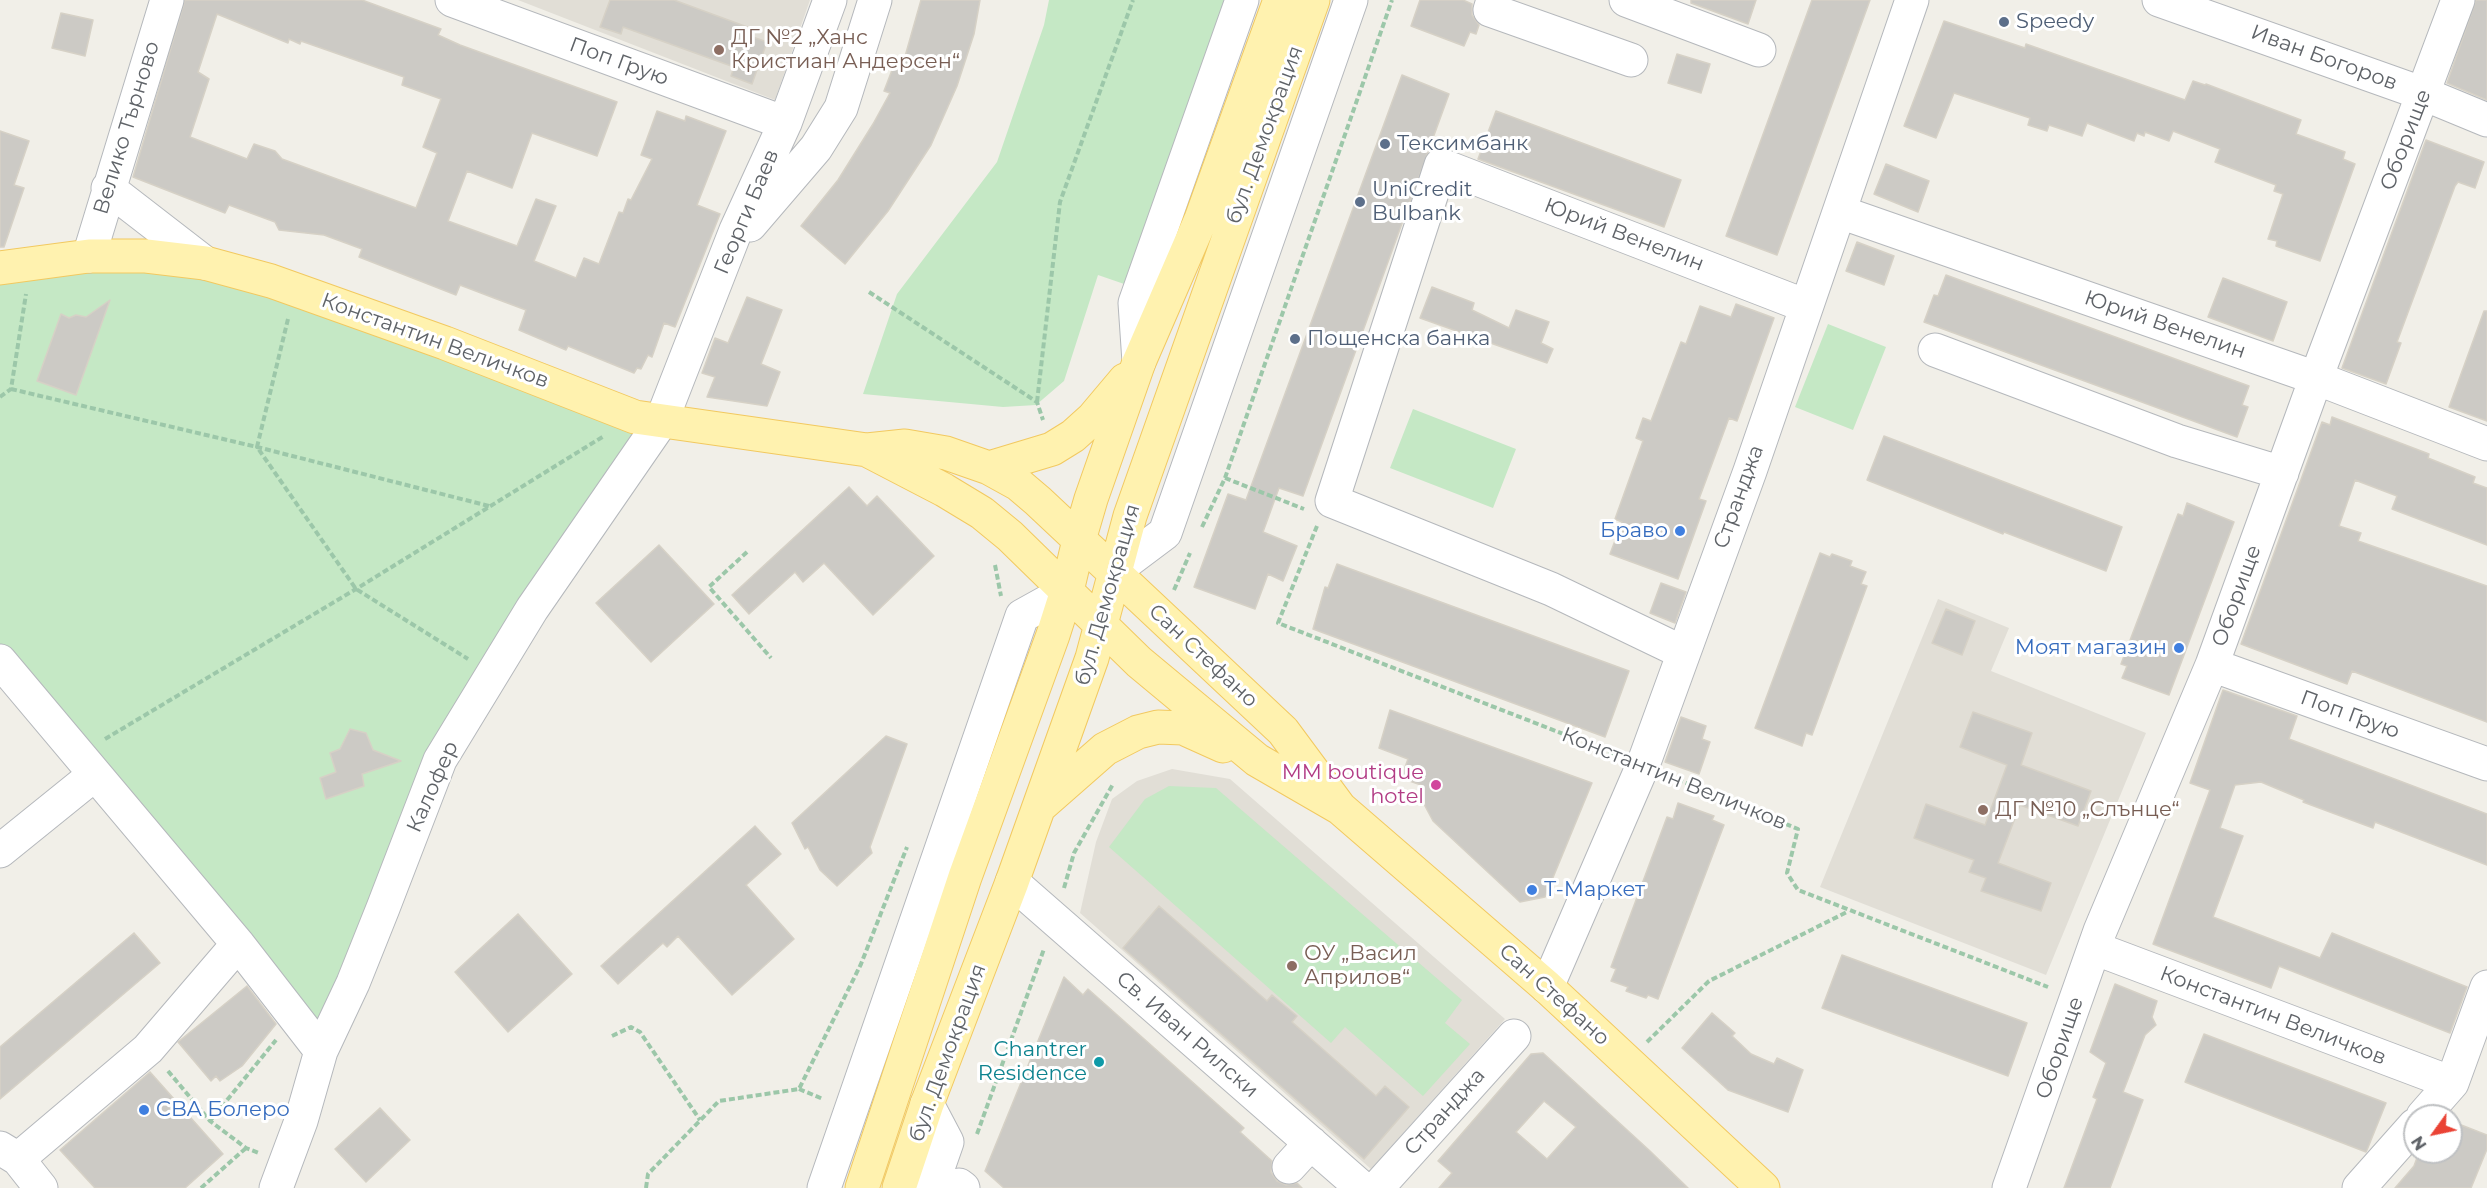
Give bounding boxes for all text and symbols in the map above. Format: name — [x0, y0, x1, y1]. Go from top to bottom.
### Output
place label: Speedy — [2016, 9, 2094, 35]
marker: Speedy — [1997, 15, 2011, 29]
street label: Иван Богоров — [2247, 20, 2401, 96]
place label: ДГ №2 „Ханс Кристиан Андерсен“ — [731, 25, 960, 75]
street label: Поп Грую — [566, 32, 672, 92]
street label: Велико Търново — [89, 38, 165, 218]
marker: ДГ №2 „Ханс Кристиан Андерсен“ — [712, 43, 726, 57]
street label: бул. Демокрация — [1221, 43, 1309, 227]
street label: Оборище — [2375, 86, 2437, 194]
place label: Тексимбанк — [1397, 131, 1528, 157]
marker: Тексимбанк — [1378, 137, 1392, 151]
street label: Георги Баев — [709, 146, 785, 278]
place label: UniCredit Bulbank — [1372, 177, 1472, 227]
street label: Юрий Венелин — [1540, 193, 1708, 277]
marker: UniCredit Bulbank — [1353, 195, 1367, 209]
street label: Юрий Венелин — [2081, 286, 2249, 364]
street label: Константин Величков — [318, 288, 552, 394]
place label: Пощенска банка — [1307, 326, 1490, 352]
marker: Пощенска банка — [1288, 332, 1302, 346]
street label: Странджа — [1709, 442, 1769, 552]
street label: бул. Демокрация — [1070, 501, 1146, 689]
place label: Браво — [1600, 518, 1668, 544]
marker: Браво — [1673, 524, 1687, 538]
street label: Оборище — [2207, 542, 2267, 650]
street label: Сан Стефано — [1143, 599, 1263, 713]
place label: Моят магазин — [2015, 635, 2167, 661]
marker: Моят магазин — [2172, 641, 2186, 655]
street label: Поп Грую — [2297, 685, 2403, 745]
street label: Константин Величков — [1558, 722, 1790, 836]
street label: Калофер — [402, 738, 464, 836]
place label: MM boutique hotel — [1282, 760, 1424, 810]
marker: MM boutique hotel — [1429, 778, 1443, 792]
place label: ДГ №10 „Слънце“ — [1995, 797, 2180, 823]
marker: ДГ №10 „Слънце“ — [1976, 803, 1990, 817]
place label: Т-Маркет — [1544, 877, 1645, 903]
marker: Т-Маркет — [1525, 883, 1539, 897]
street label: Сан Стефано — [1494, 939, 1614, 1051]
place label: ОУ „Васил Априлов“ — [1304, 941, 1417, 991]
marker: ОУ „Васил Априлов“ — [1285, 959, 1299, 973]
street label: бул. Демокрация — [904, 961, 992, 1145]
street label: Константин Величков — [2156, 961, 2390, 1071]
street label: Св. Иван Рилски — [1111, 966, 1263, 1104]
street label: Оборище — [2031, 994, 2089, 1102]
place label: Chantrer Residence — [978, 1037, 1087, 1087]
marker: Chantrer Residence — [1092, 1055, 1106, 1069]
street label: Странджа — [1399, 1063, 1491, 1161]
place label: CBA Болеро — [156, 1097, 290, 1123]
marker: CBA Болеро — [137, 1103, 151, 1117]
north arrow — [2403, 1104, 2463, 1164]
text: N — [2408, 1132, 2431, 1154]

